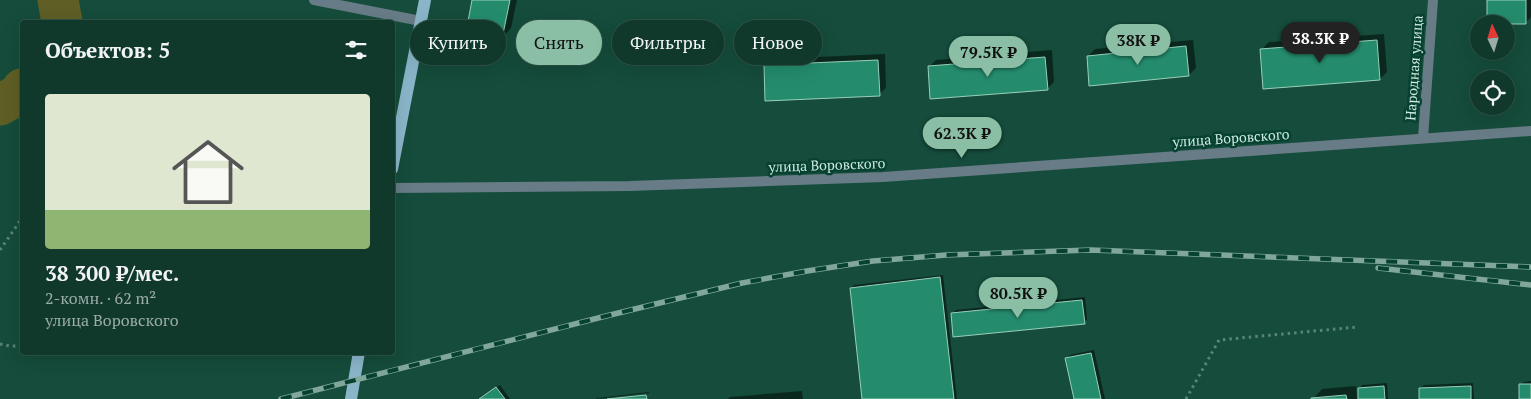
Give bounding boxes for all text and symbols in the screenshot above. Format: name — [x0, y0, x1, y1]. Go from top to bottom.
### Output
street label: Народная улица — [1400, 15, 1427, 121]
north arrow — [1470, 15, 1515, 60]
map controls — [1470, 15, 1515, 115]
chip: Купить — [410, 20, 506, 65]
chip: Снять — [516, 20, 602, 65]
chip: Фильтры — [612, 20, 724, 65]
chip: Новое — [734, 20, 822, 65]
pin: 38.3K ₽ — [1274, 22, 1366, 64]
pin: 38K ₽ — [1103, 23, 1173, 66]
text: 38.3K ₽ — [1292, 27, 1348, 49]
text: 38K ₽ — [1117, 29, 1159, 51]
text: Объектов: 5 — [45, 36, 170, 64]
icon: filters — [342, 36, 370, 64]
pin: 79.5K ₽ — [942, 36, 1034, 78]
text: 79.5K ₽ — [960, 41, 1016, 63]
button: locate — [1470, 70, 1515, 115]
pin: 62.3K ₽ — [916, 116, 1008, 159]
text: 62.3K ₽ — [934, 122, 990, 144]
street label: улица Воровского — [1171, 124, 1290, 151]
icon: home — [163, 127, 253, 217]
street label: улица Воровского — [767, 153, 886, 176]
text: 38 300 ₽/мес. — [45, 259, 179, 287]
pin: 80.5K ₽ — [972, 276, 1064, 319]
text: 80.5K ₽ — [990, 282, 1046, 304]
text: 2-комн. · 62 m² — [45, 287, 156, 309]
text: улица Воровского — [45, 309, 179, 331]

